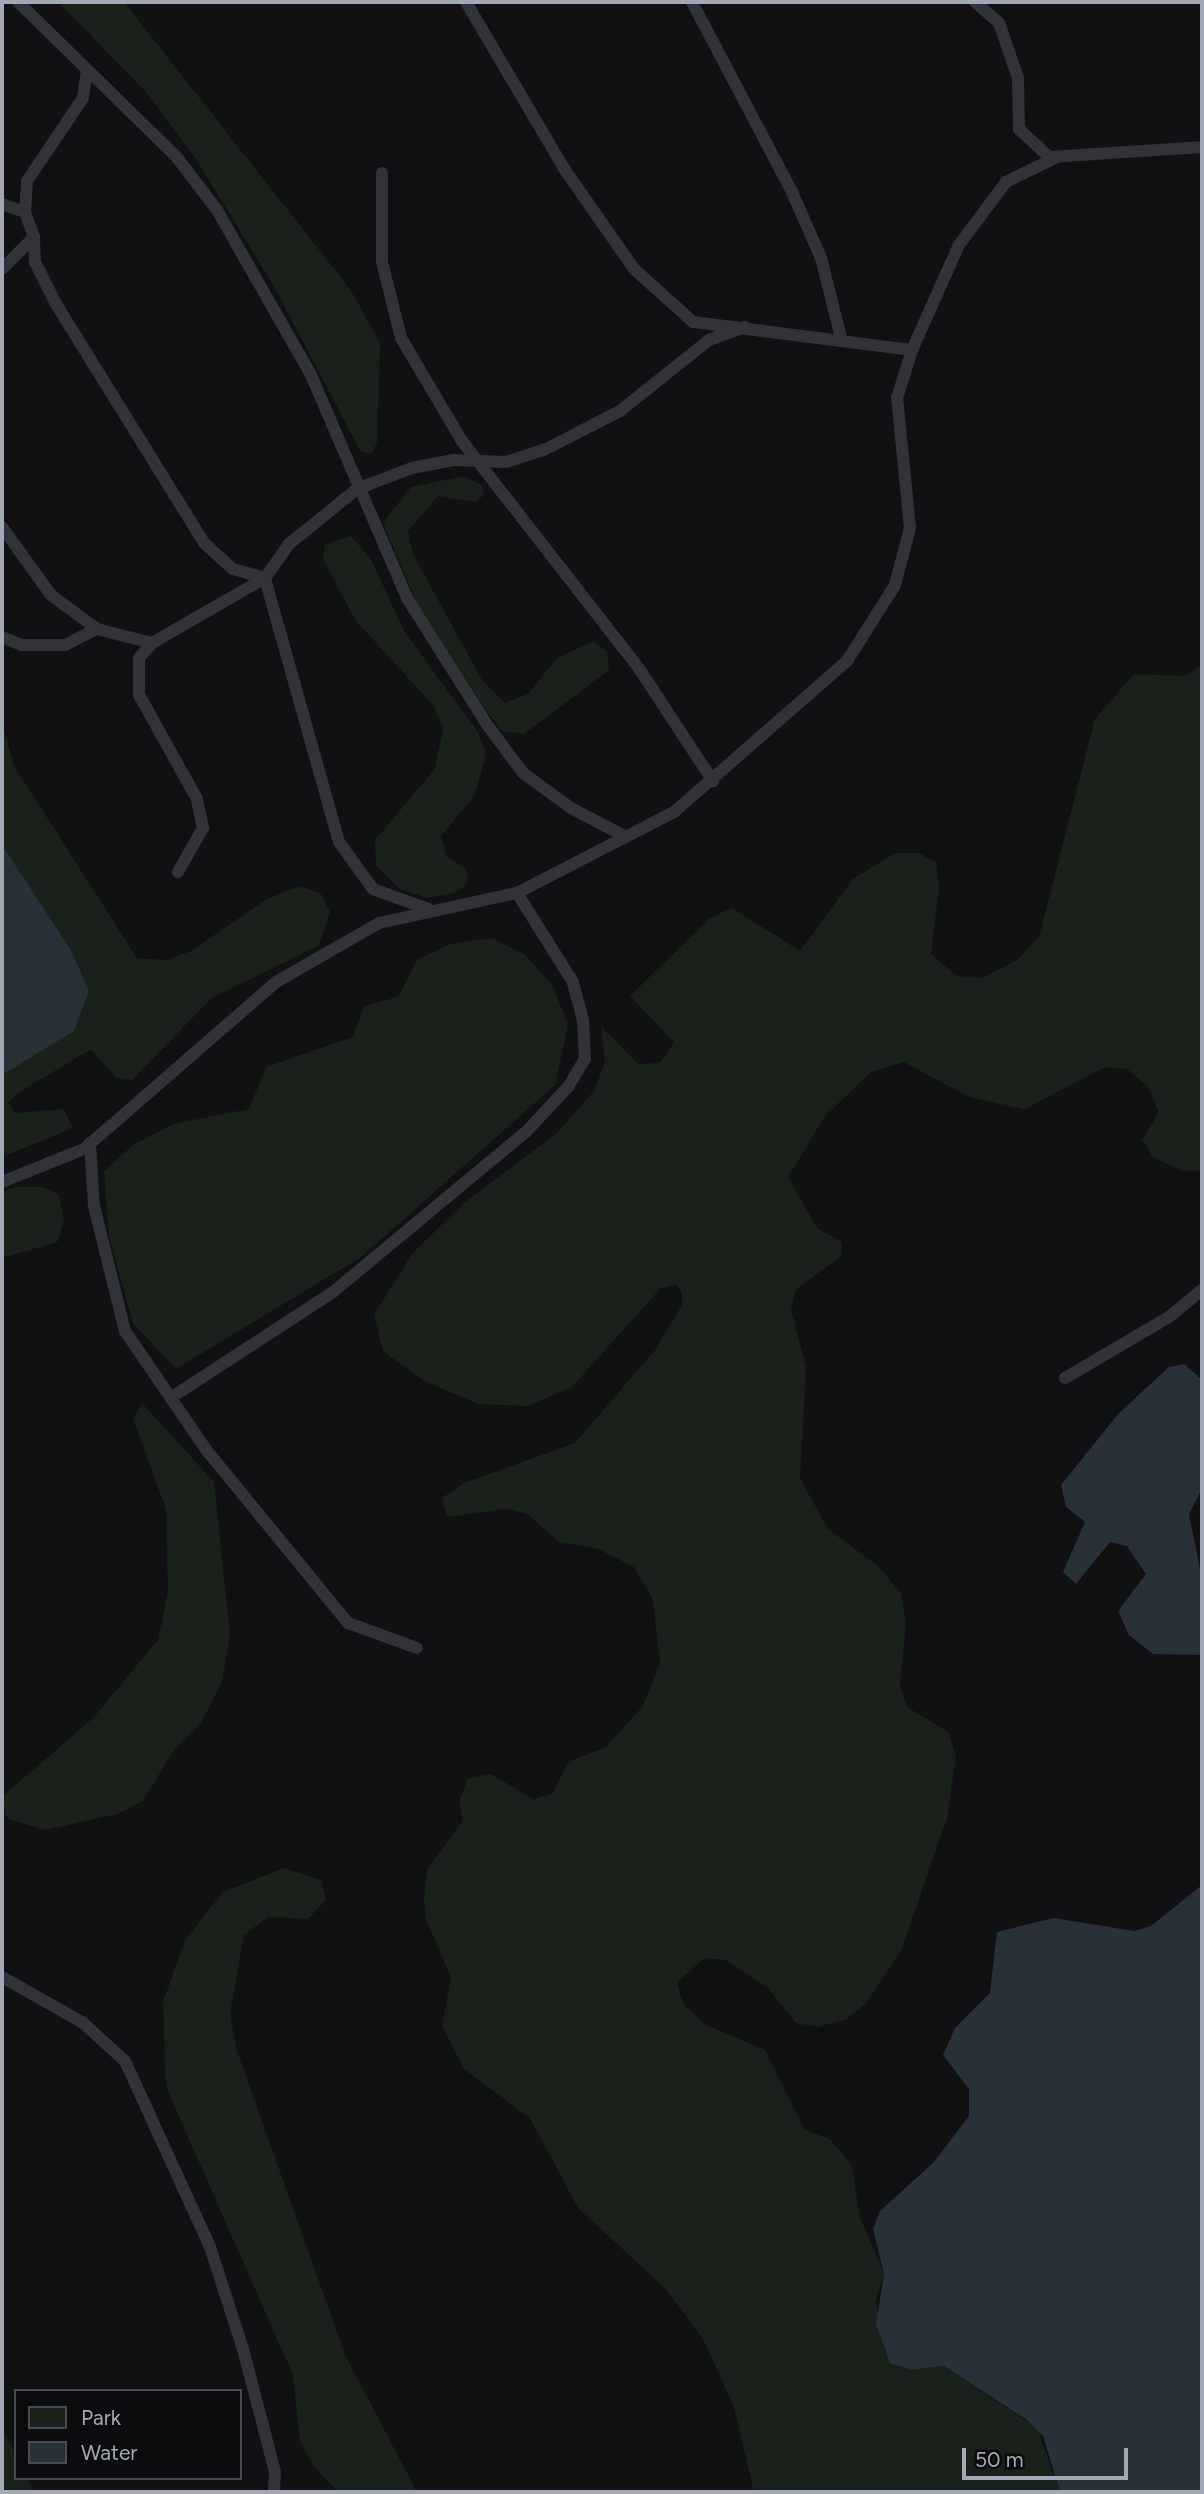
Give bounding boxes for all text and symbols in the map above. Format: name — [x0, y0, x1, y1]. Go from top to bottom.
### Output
legend — [14, 2389, 242, 2480]
text: Park — [81, 2405, 121, 2430]
scale bar — [966, 2434, 1132, 2478]
text: Water — [81, 2440, 137, 2465]
text: 50 m — [975, 2447, 1024, 2472]

